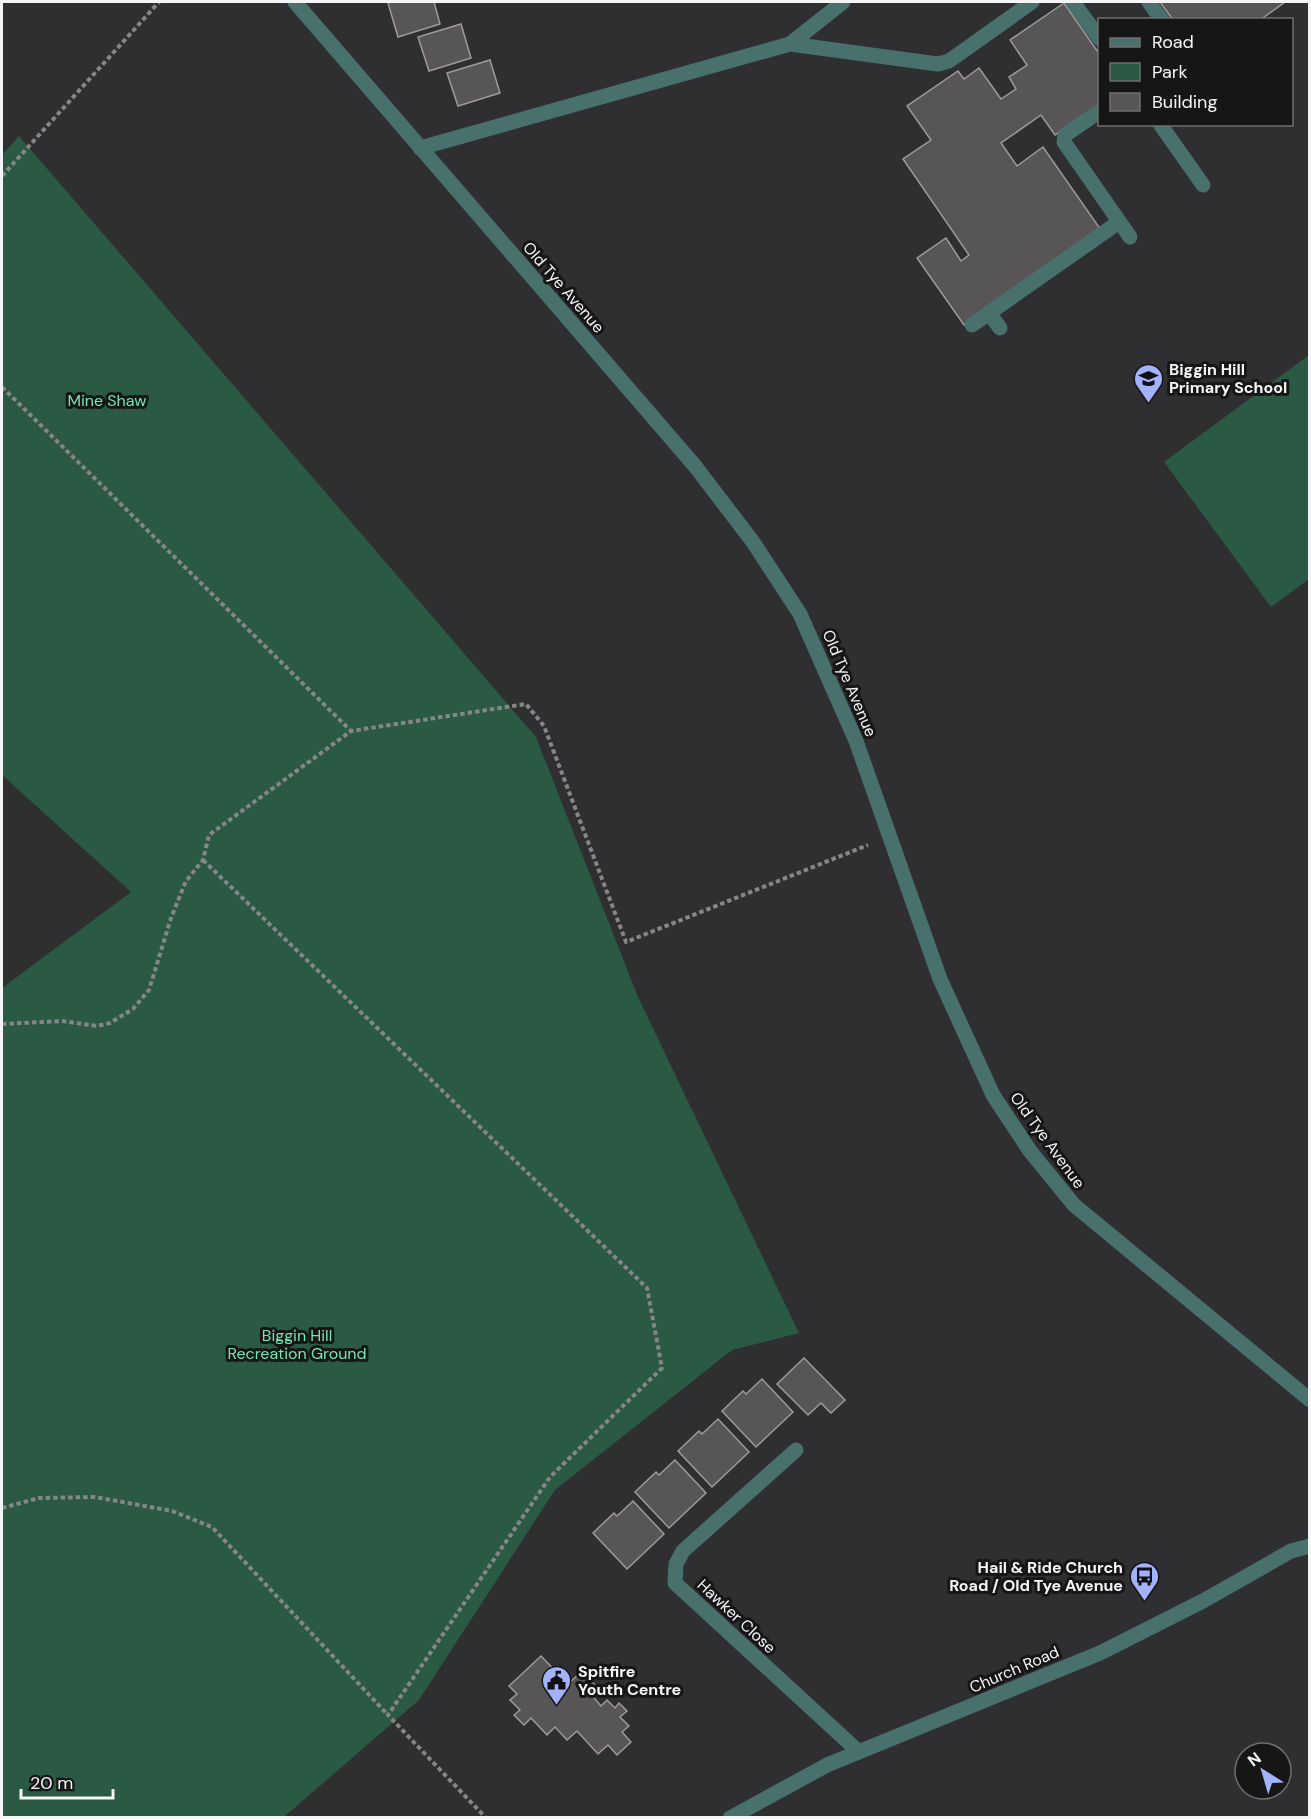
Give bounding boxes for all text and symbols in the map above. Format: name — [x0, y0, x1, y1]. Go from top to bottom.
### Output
legend — [1098, 18, 1293, 126]
text: Road — [1152, 30, 1194, 54]
text: Park — [1152, 60, 1188, 84]
text: Building — [1152, 90, 1217, 114]
street label: Old Tye Avenue — [518, 237, 609, 337]
place label: Biggin Hill Primary School — [1169, 359, 1287, 398]
school or university icon: Biggin Hill Primary School — [1132, 362, 1164, 404]
park label: Mine Shaw — [67, 390, 147, 411]
street label: Old Tye Avenue — [818, 626, 882, 740]
street label: Old Tye Avenue — [1006, 1088, 1090, 1193]
park label: Biggin Hill Recreation Ground — [227, 1325, 367, 1364]
place label: Hail & Ride Church Road / Old Tye Avenue — [949, 1557, 1123, 1596]
bus stop icon: Hail & Ride Church Road / Old Tye Avenue — [1128, 1560, 1160, 1602]
street label: Hawker Close — [693, 1575, 780, 1658]
street label: Church Road — [966, 1641, 1062, 1698]
place label: Spitfire Youth Centre — [578, 1661, 681, 1700]
public building icon: Spitfire Youth Centre — [541, 1664, 573, 1706]
north arrow — [1233, 1741, 1293, 1801]
text: N — [1243, 1748, 1265, 1771]
scale bar — [21, 1762, 112, 1800]
text: 20 m — [30, 1771, 73, 1795]

